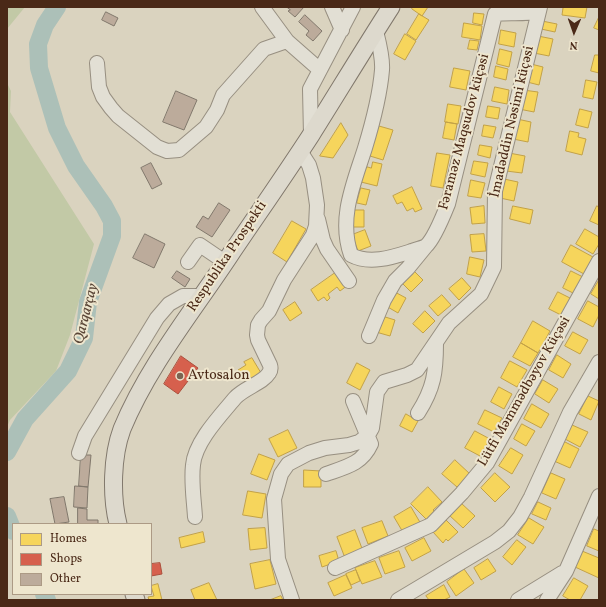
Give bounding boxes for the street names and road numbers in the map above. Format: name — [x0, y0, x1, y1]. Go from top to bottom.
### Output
street label: İmadəddin Nəsimi küçəsi — [487, 44, 539, 200]
street label: Fəraməz Maqsudov küçəsi — [436, 52, 494, 212]
street label: Respublika Prospekti — [185, 198, 271, 316]
street label: Lütfi Məmmədbəyov Küçəsi — [475, 314, 575, 470]

